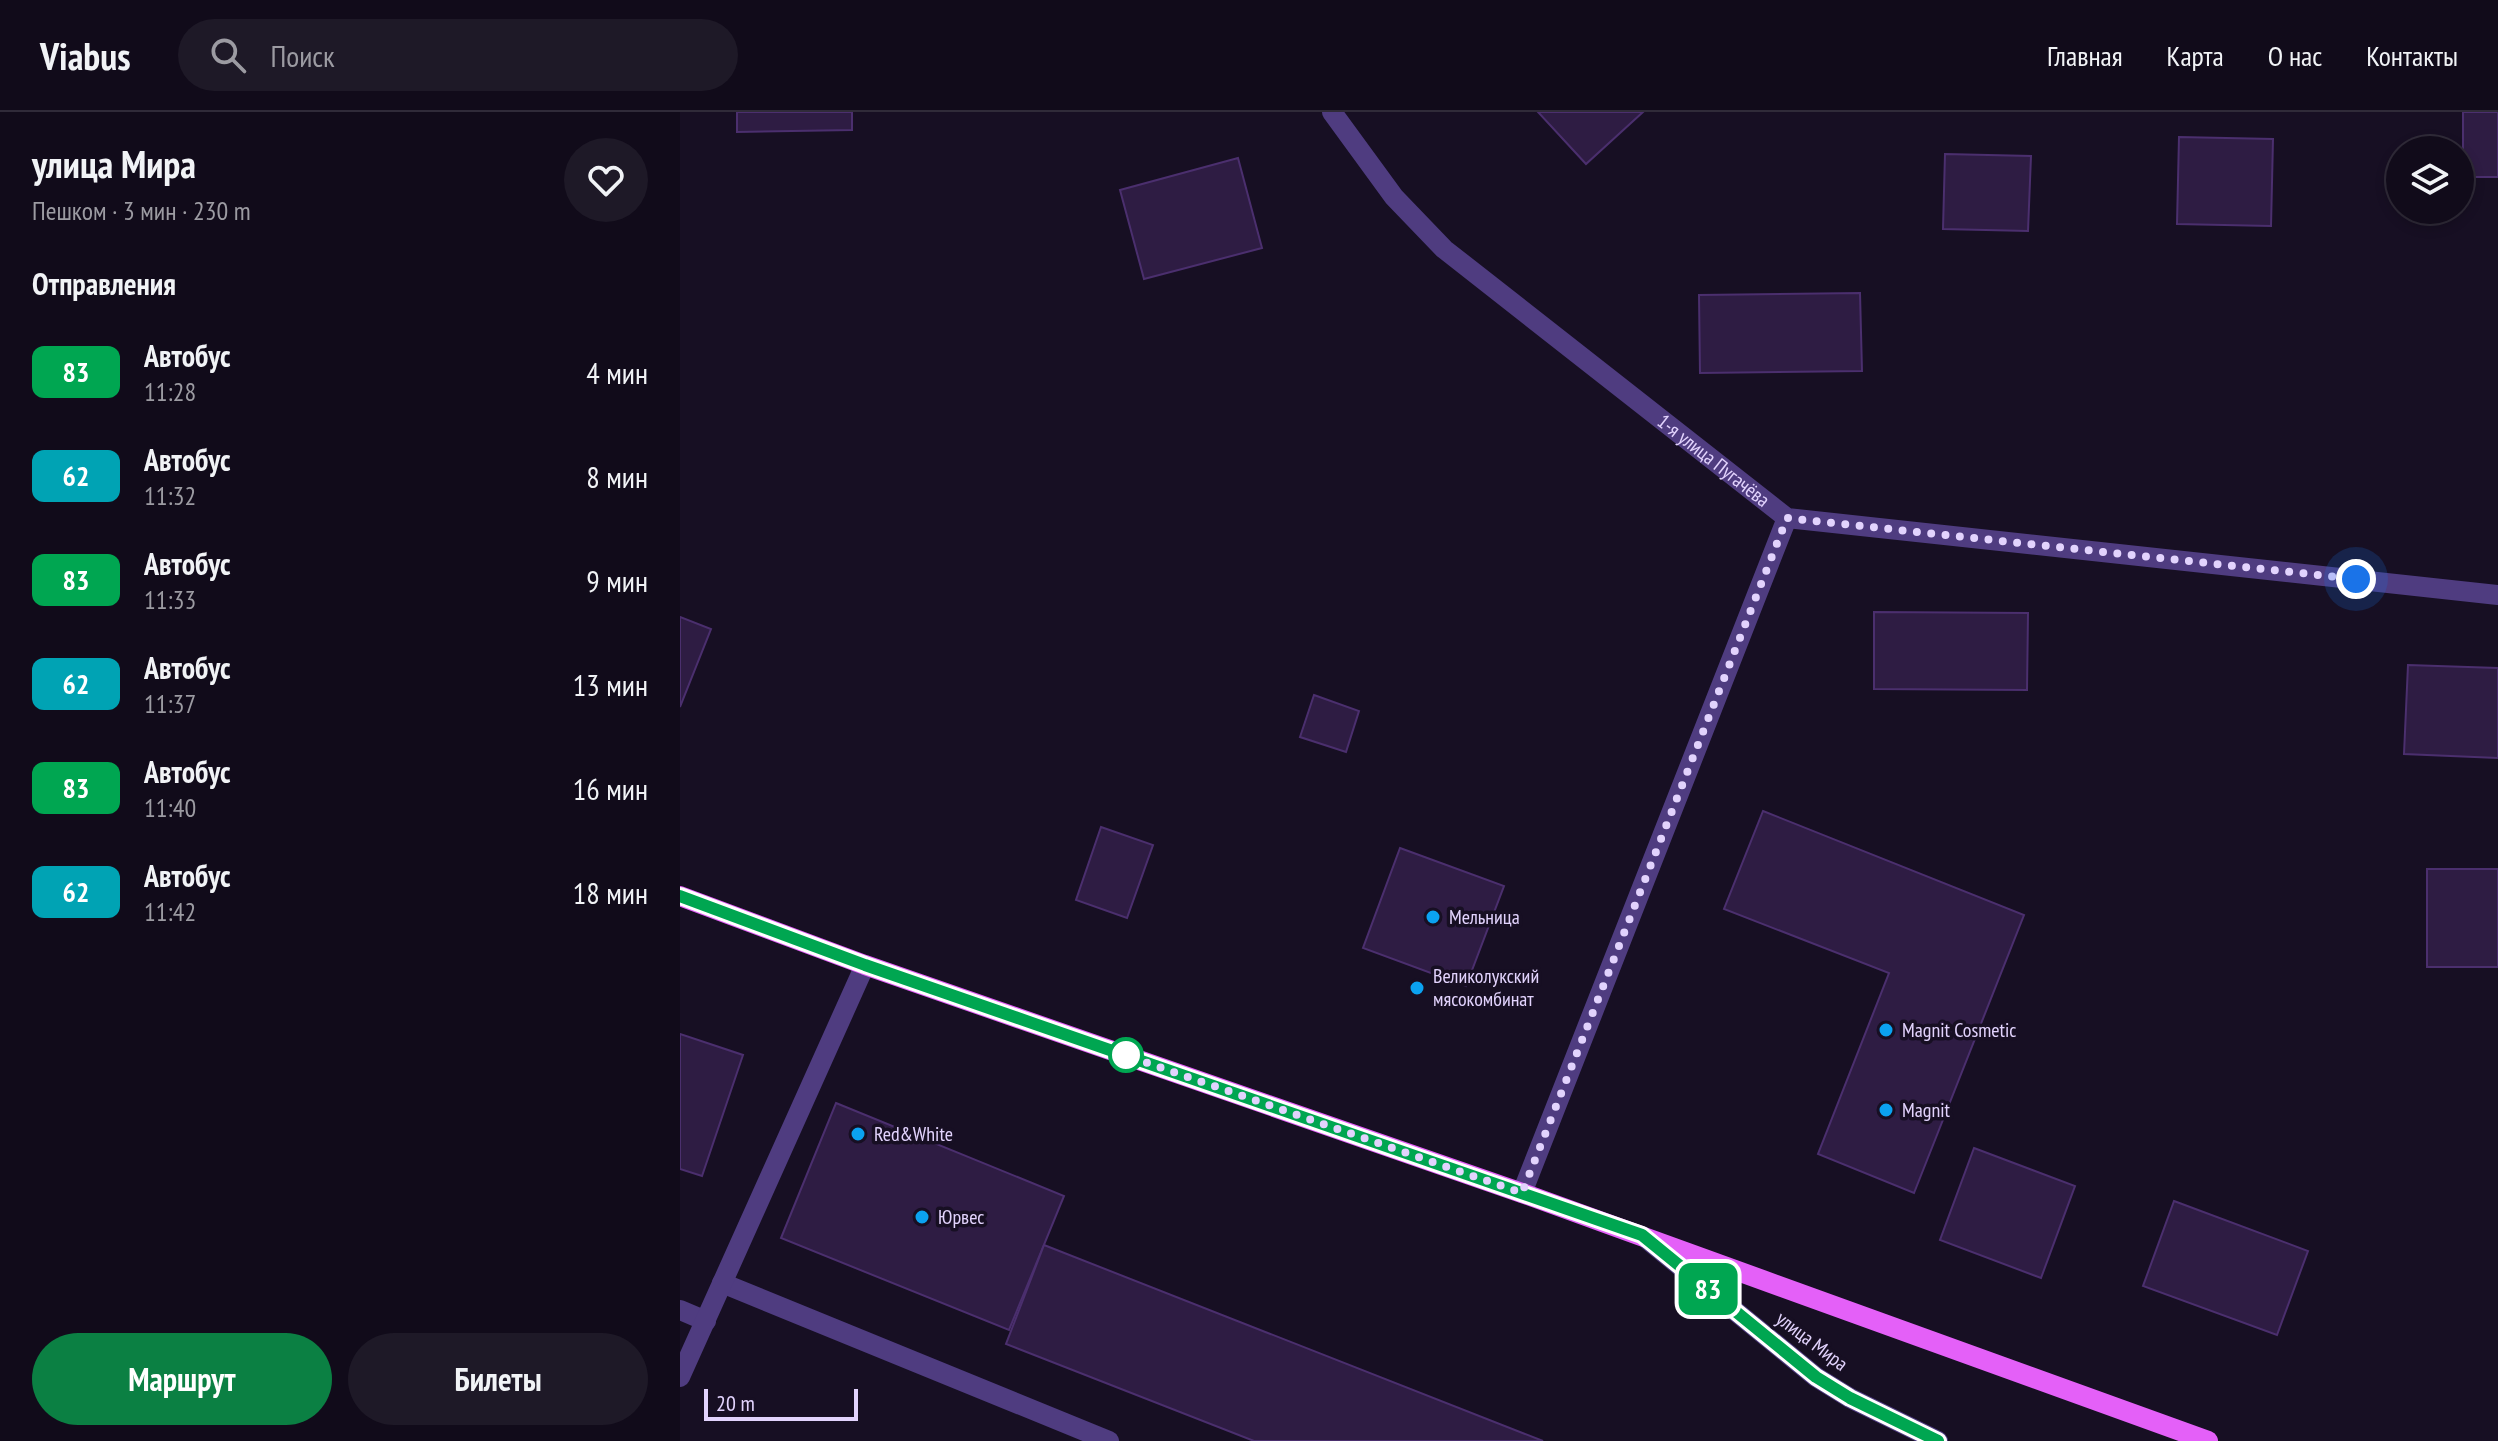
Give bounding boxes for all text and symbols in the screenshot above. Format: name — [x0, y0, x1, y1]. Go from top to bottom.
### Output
search box — [178, 19, 738, 91]
text: Viabus — [40, 31, 130, 80]
icon: search — [206, 33, 250, 77]
text: Поиск — [270, 36, 335, 75]
text: Главная — [2047, 37, 2123, 74]
text: Карта — [2167, 37, 2224, 74]
text: О нас — [2268, 37, 2322, 74]
text: Контакты — [2366, 37, 2458, 74]
map controls — [2386, 136, 2474, 224]
button: layers — [2386, 136, 2474, 224]
button: heart — [564, 138, 648, 222]
text: улица Мира — [32, 139, 196, 188]
text: Пешком · 3 мин · 230 m — [32, 194, 251, 227]
text: Отправления — [32, 264, 176, 303]
text: Автобус — [144, 336, 231, 375]
text: 83 — [63, 353, 89, 390]
text: 4 мин — [586, 353, 648, 392]
text: 11:28 — [144, 375, 196, 408]
street label: 1-я улица Пугачёва — [1652, 408, 1775, 513]
text: Автобус — [144, 440, 231, 479]
text: 62 — [63, 457, 89, 494]
text: 8 мин — [586, 457, 648, 496]
text: 11:32 — [144, 479, 196, 512]
text: Автобус — [144, 544, 231, 583]
your location — [2336, 559, 2376, 599]
text: 83 — [63, 561, 89, 598]
text: 9 мин — [586, 561, 648, 600]
text: 11:33 — [144, 583, 196, 616]
text: Автобус — [144, 648, 231, 687]
text: 62 — [63, 665, 89, 702]
text: 13 мин — [573, 665, 648, 704]
text: 11:37 — [144, 687, 196, 720]
text: Автобус — [144, 752, 231, 791]
text: 83 — [63, 769, 89, 806]
text: 16 мин — [573, 769, 648, 808]
text: 11:40 — [144, 791, 196, 824]
text: Автобус — [144, 856, 231, 895]
text: 62 — [63, 873, 89, 910]
text: 18 мин — [573, 873, 648, 912]
text: 11:42 — [144, 895, 196, 928]
place label: Мельница — [1449, 904, 1520, 930]
marker: Мельница — [1424, 908, 1442, 926]
place label: Великолукский мясокомбинат — [1433, 963, 1539, 1012]
marker: Великолукский мясокомбинат — [1408, 979, 1426, 997]
place label: Magnit Cosmetic — [1902, 1017, 2016, 1043]
marker: Magnit Cosmetic — [1877, 1021, 1895, 1039]
unlabelled marker — [1109, 1038, 1143, 1072]
place label: Magnit — [1902, 1097, 1951, 1123]
marker: Magnit — [1877, 1101, 1895, 1119]
place label: Red&White — [874, 1121, 953, 1147]
marker: Red&White — [849, 1125, 867, 1143]
place label: Юрвес — [938, 1204, 984, 1230]
marker: Юрвес — [913, 1208, 931, 1226]
line badge: 83 — [1672, 1263, 1744, 1315]
text: 83 — [1695, 1270, 1721, 1307]
street label: улица Мира — [1771, 1305, 1853, 1377]
button: Маршрут — [32, 1333, 332, 1425]
button: Билеты — [348, 1333, 648, 1425]
scale bar — [704, 1385, 858, 1421]
text: 20 m — [716, 1389, 755, 1417]

